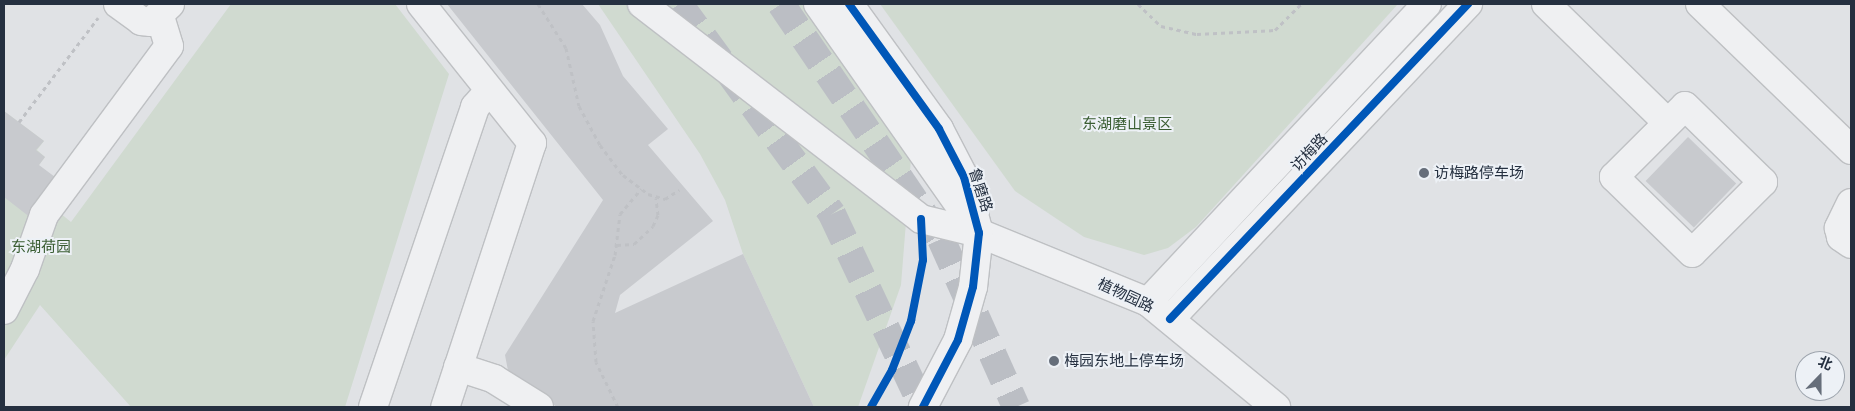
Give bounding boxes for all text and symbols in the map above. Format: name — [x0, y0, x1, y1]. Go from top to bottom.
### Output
park label: 东湖磨山景区 — [1082, 115, 1172, 133]
street label: 访梅路 — [1287, 129, 1331, 175]
place label: 访梅路停车场 — [1434, 164, 1524, 182]
street label: 鲁磨路 — [965, 166, 997, 214]
marker: 访梅路停车场 — [1418, 167, 1430, 179]
park label: 东湖荷园 — [11, 238, 71, 256]
street label: 植物园路 — [1095, 274, 1157, 316]
north arrow — [1795, 351, 1845, 401]
place label: 梅园东地上停车场 — [1064, 352, 1184, 370]
text: 北 — [1816, 352, 1835, 373]
marker: 梅园东地上停车场 — [1048, 355, 1060, 367]

